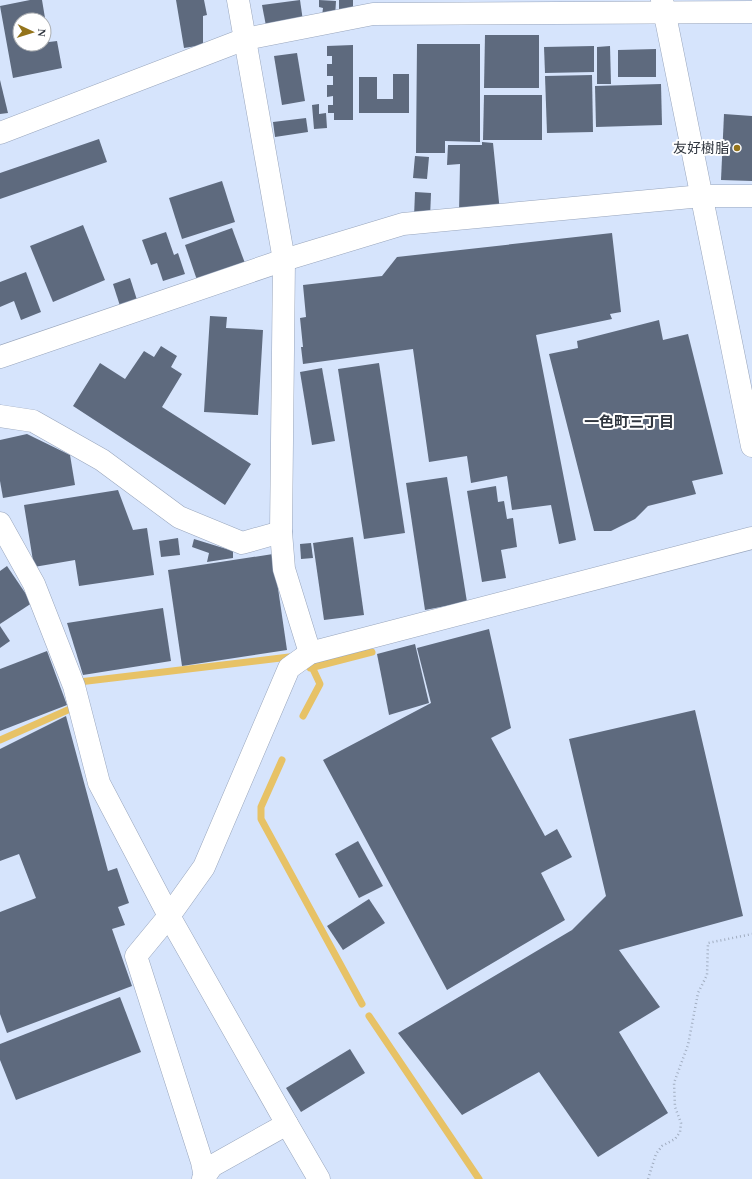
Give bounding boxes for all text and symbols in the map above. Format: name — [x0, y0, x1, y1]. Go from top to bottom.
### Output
north arrow — [12, 12, 52, 52]
text: N — [36, 28, 48, 37]
place label: 友好樹脂 — [673, 140, 729, 156]
marker: 友好樹脂 — [732, 143, 742, 153]
district label: 一色町三丁目 — [584, 414, 674, 430]

